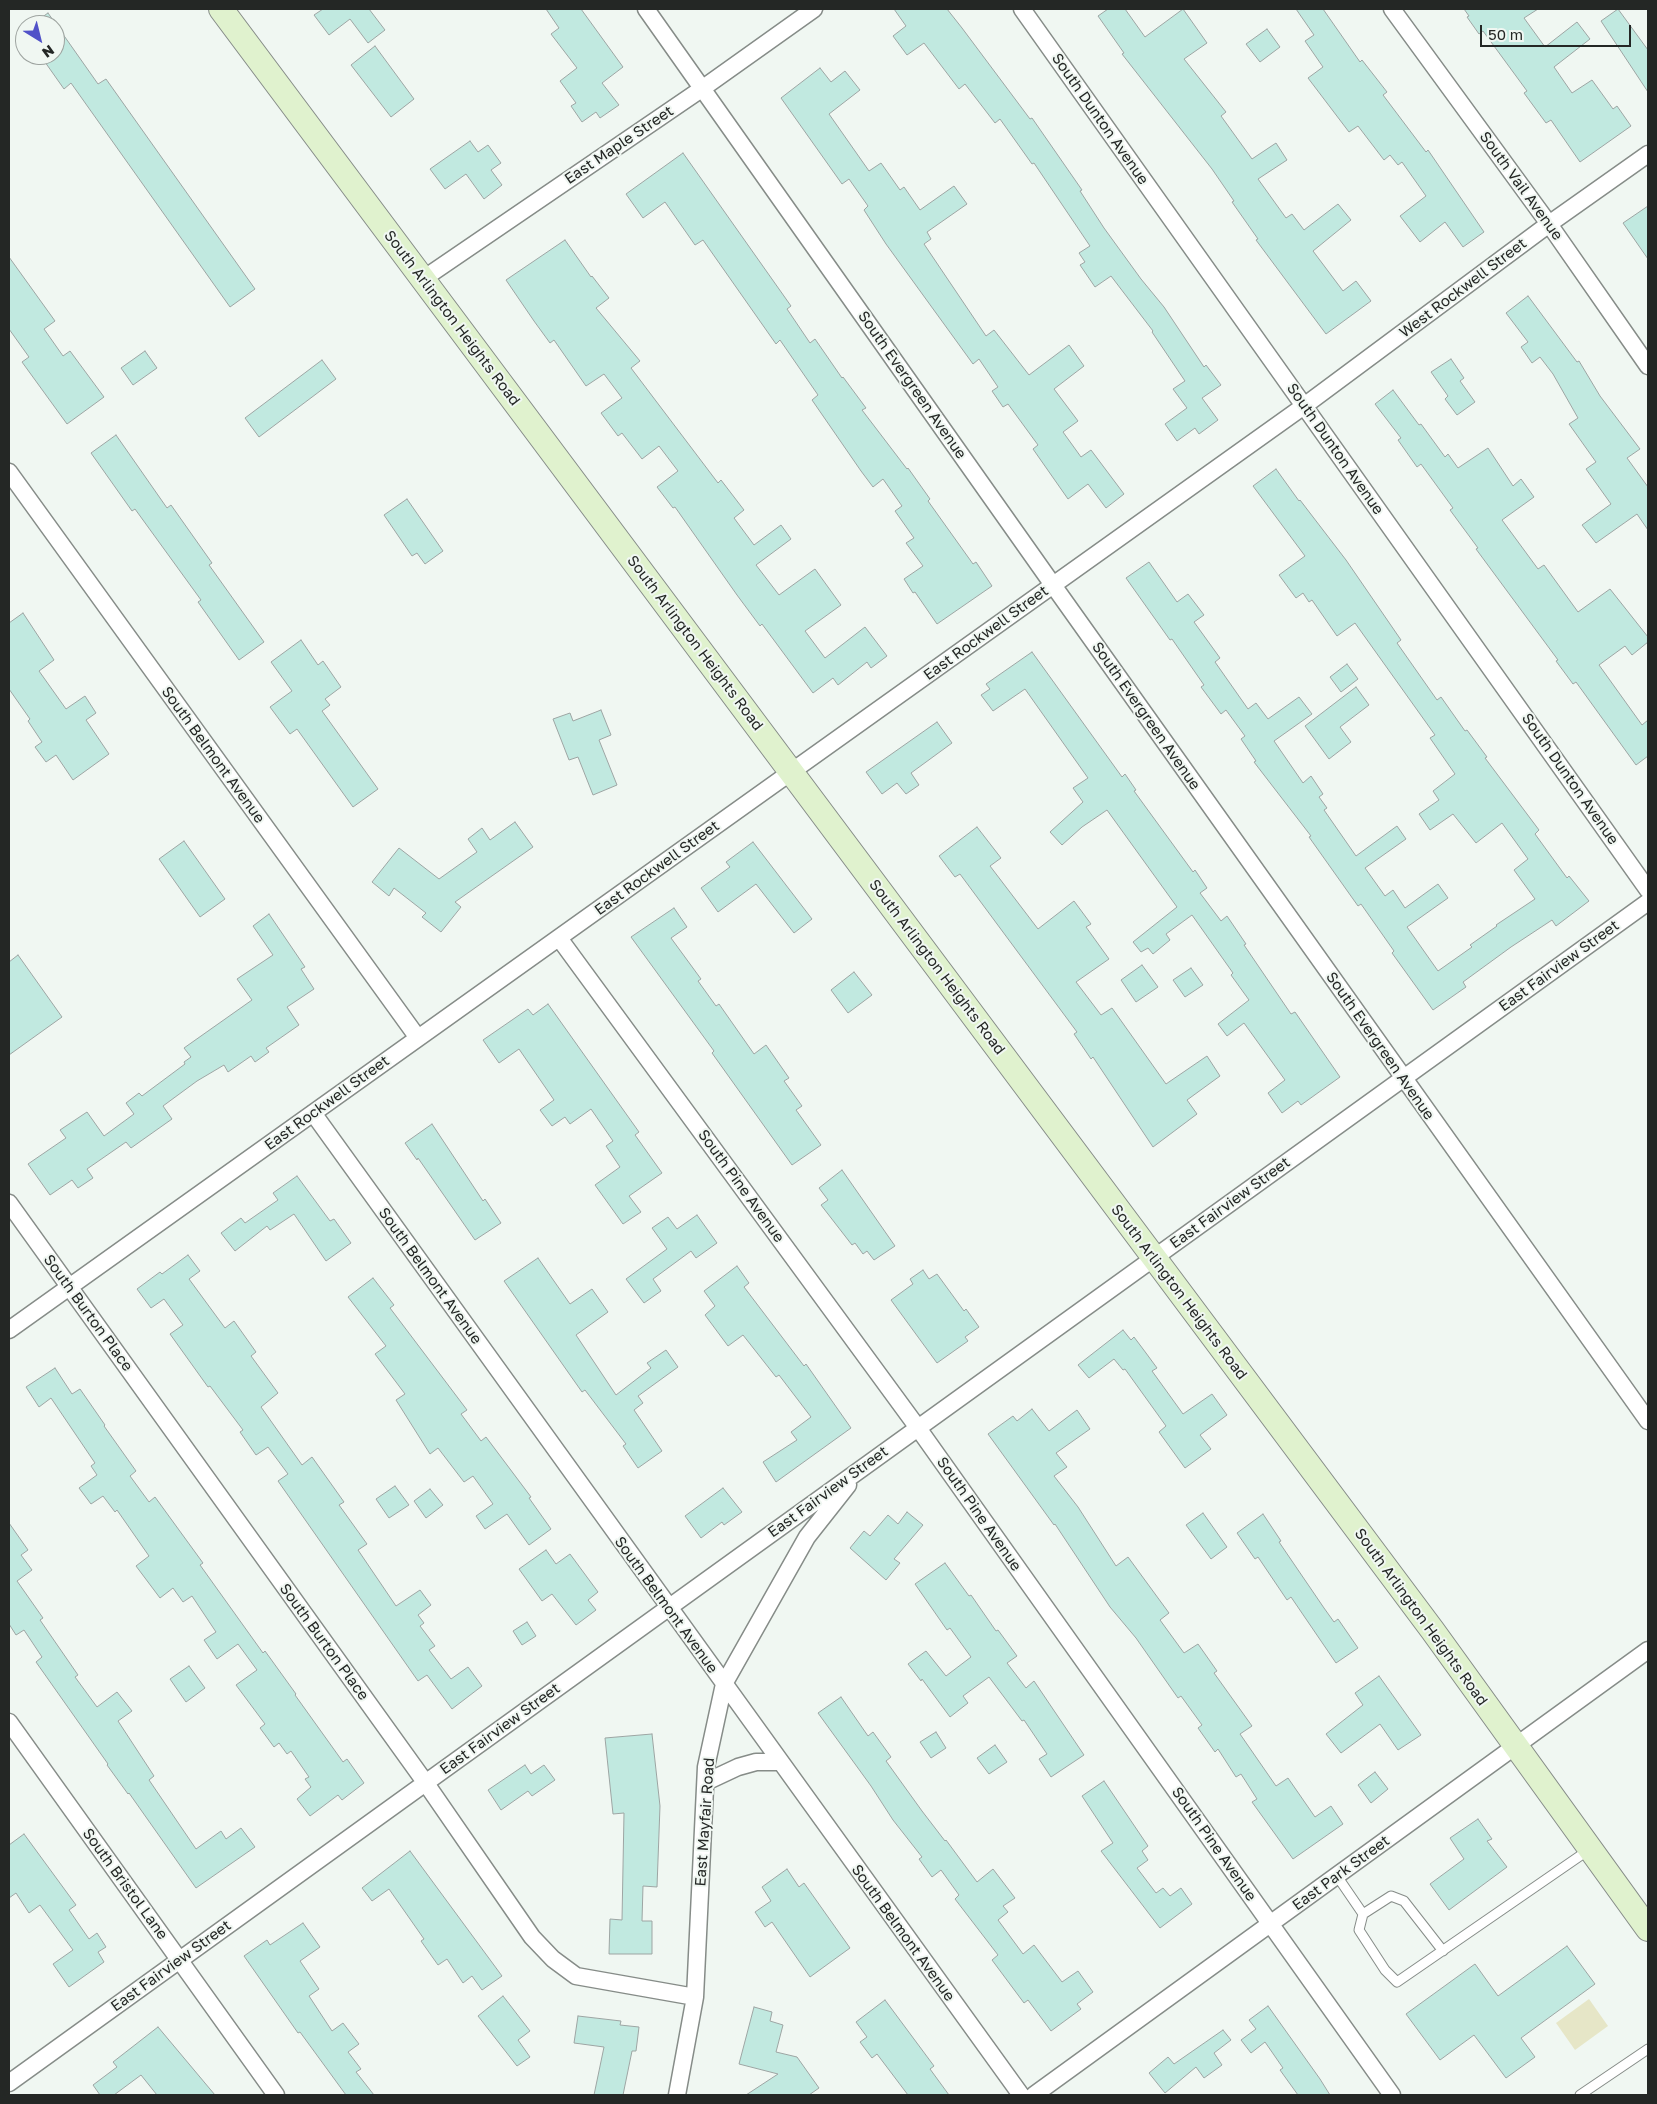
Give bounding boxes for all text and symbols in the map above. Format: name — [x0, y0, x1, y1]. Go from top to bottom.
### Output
north arrow — [15, 15, 65, 65]
scale bar — [1482, 15, 1633, 47]
text: 50 m — [1488, 25, 1523, 43]
text: N — [39, 42, 58, 62]
street label: South Dunton Avenue — [1048, 50, 1152, 188]
street label: East Maple Street — [561, 102, 677, 188]
street label: South Vail Avenue — [1476, 128, 1566, 244]
street label: South Arlington Heights Road — [380, 227, 524, 409]
street label: West Rockwell Street — [1396, 234, 1530, 342]
street label: South Evergreen Avenue — [854, 308, 970, 462]
street label: South Dunton Avenue — [1283, 380, 1387, 518]
street label: South Arlington Heights Road — [623, 552, 767, 734]
street label: East Rockwell Street — [920, 582, 1052, 684]
street label: South Evergreen Avenue — [1088, 639, 1204, 793]
street label: South Belmont Avenue — [157, 683, 269, 827]
street label: South Dunton Avenue — [1518, 710, 1622, 848]
street label: East Rockwell Street — [591, 817, 723, 919]
street label: South Arlington Heights Road — [865, 876, 1009, 1058]
street label: East Fairview Street — [1496, 916, 1622, 1016]
street label: South Evergreen Avenue — [1322, 969, 1438, 1123]
street label: East Rockwell Street — [261, 1052, 393, 1154]
street label: South Pine Avenue — [694, 1126, 788, 1246]
street label: East Fairview Street — [1167, 1153, 1293, 1253]
street label: South Arlington Heights Road — [1107, 1201, 1251, 1383]
street label: South Belmont Avenue — [374, 1204, 486, 1348]
street label: South Burton Place — [40, 1251, 136, 1375]
street label: East Fairview Street — [765, 1442, 891, 1542]
street label: South Pine Avenue — [933, 1453, 1025, 1575]
street label: South Arlington Heights Road — [1351, 1525, 1491, 1709]
street label: South Belmont Avenue — [610, 1533, 722, 1677]
street label: South Burton Place — [276, 1580, 372, 1704]
street label: East Fairview Street — [437, 1679, 563, 1779]
street label: East Mayfair Road — [692, 1757, 718, 1887]
street label: South Pine Avenue — [1168, 1783, 1260, 1905]
street label: South Bristol Lane — [79, 1825, 171, 1943]
street label: East Park Street — [1289, 1832, 1393, 1914]
street label: South Belmont Avenue — [847, 1861, 959, 2005]
street label: East Fairview Street — [108, 1916, 234, 2016]

